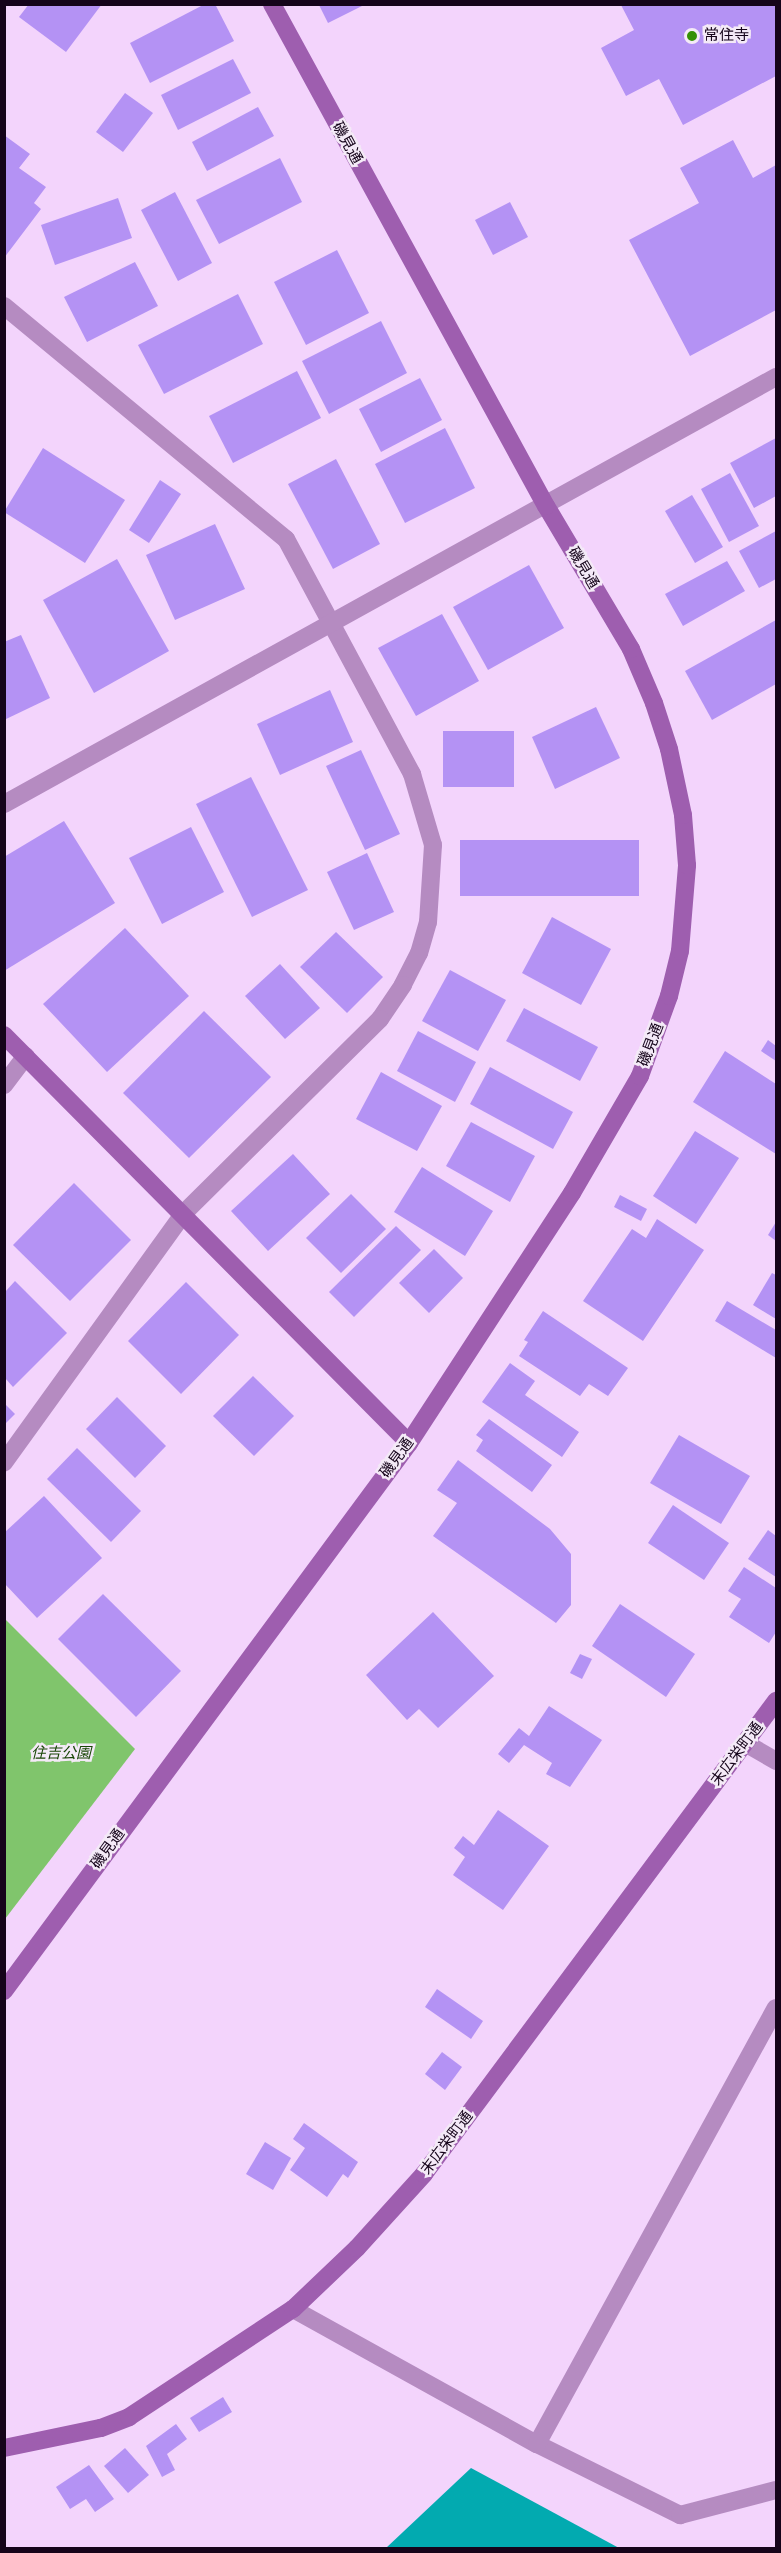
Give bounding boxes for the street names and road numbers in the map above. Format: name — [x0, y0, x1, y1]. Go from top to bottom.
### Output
street label: 磯見通 — [328, 119, 366, 167]
street label: 磯見通 — [564, 544, 602, 592]
street label: 磯見通 — [635, 1021, 667, 1069]
street label: 磯見通 — [376, 1435, 418, 1481]
street label: 末広栄町通 — [707, 1719, 767, 1789]
street label: 磯見通 — [87, 1826, 129, 1872]
street label: 末広栄町通 — [417, 2108, 477, 2178]

